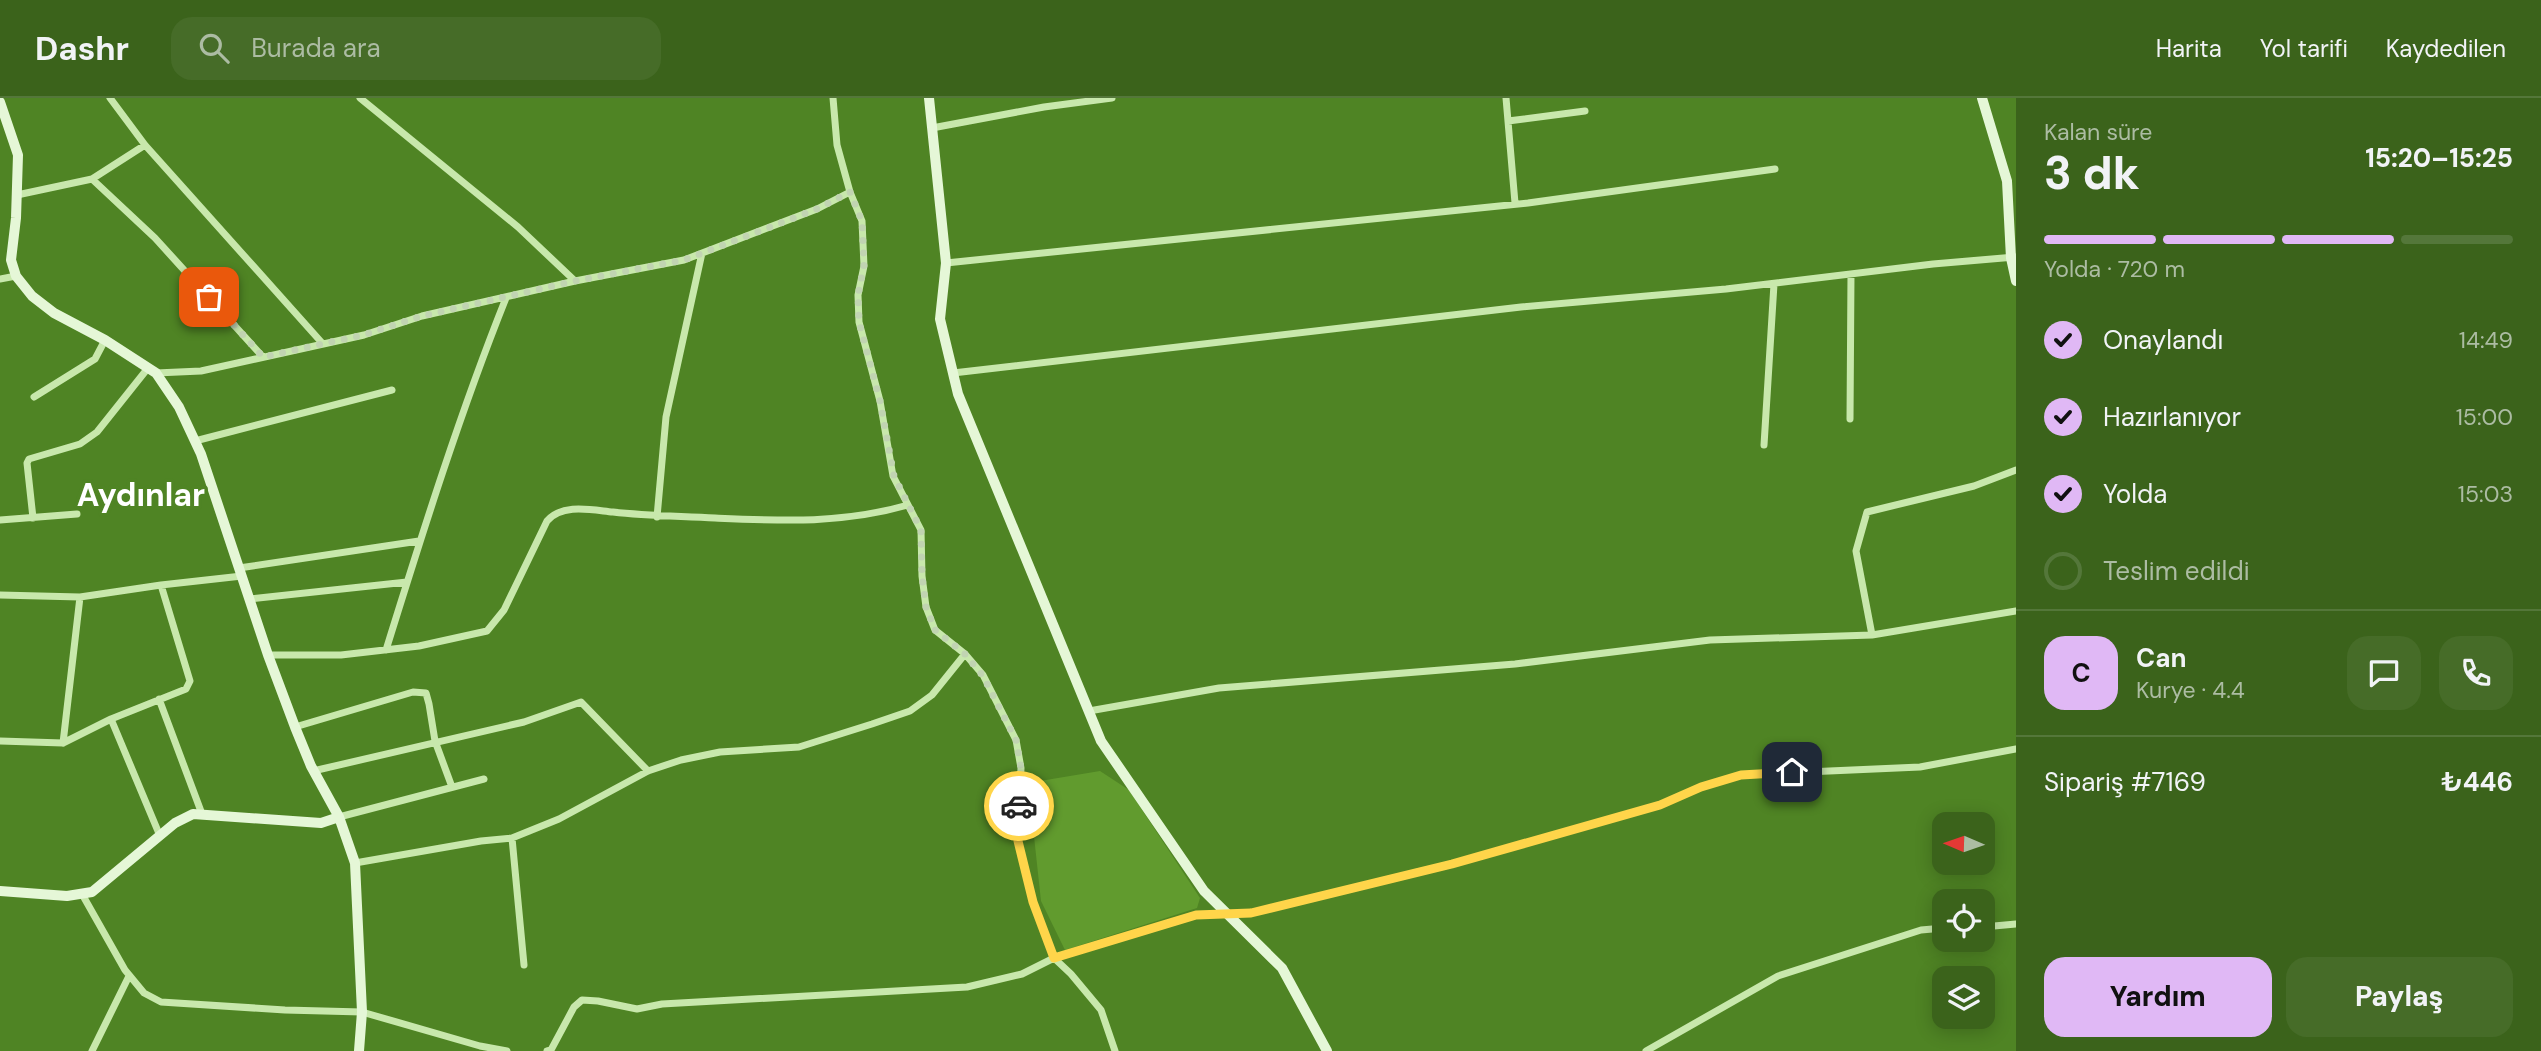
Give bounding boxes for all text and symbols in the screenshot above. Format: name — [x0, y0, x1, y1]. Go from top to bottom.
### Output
search box — [171, 17, 661, 80]
text: Dashr — [35, 27, 129, 70]
icon: search — [195, 29, 233, 67]
text: Burada ara — [251, 31, 381, 65]
text: Harita — [2156, 33, 2222, 64]
text: Yol tarifi — [2260, 33, 2348, 64]
text: Kaydedilen — [2386, 33, 2506, 64]
text: Kalan süre — [2044, 117, 2152, 147]
text: 15:20–15:25 — [2365, 141, 2513, 175]
text: 3 dk — [2044, 143, 2140, 203]
text: Yolda · 720 m — [2044, 254, 2185, 284]
pin — [179, 267, 239, 327]
icon: bag — [190, 278, 228, 316]
icon: check — [2044, 321, 2082, 359]
text: Onaylandı — [2103, 323, 2223, 357]
text: 14:49 — [2459, 325, 2513, 355]
icon: check — [2044, 398, 2082, 436]
text: Hazırlanıyor — [2103, 400, 2241, 434]
text: 15:00 — [2456, 402, 2513, 432]
district label: Aydınlar — [77, 474, 205, 516]
icon: check — [2044, 475, 2082, 513]
text: Yolda — [2103, 477, 2167, 511]
text: 15:03 — [2458, 479, 2513, 509]
text: Teslim edildi — [2103, 554, 2250, 588]
button: chat — [2347, 636, 2421, 710]
button: phone — [2439, 636, 2513, 710]
text: Can — [2136, 641, 2186, 675]
text: C — [2071, 656, 2091, 690]
text: Kurye · 4.4 — [2136, 675, 2245, 705]
pin — [1762, 742, 1822, 802]
icon: home — [1773, 753, 1811, 791]
text: Sipariş #7169 — [2044, 765, 2206, 799]
text: ₺446 — [2441, 765, 2513, 799]
courier — [984, 771, 1054, 841]
icon: car — [1000, 787, 1038, 825]
north arrow — [1932, 812, 1995, 875]
map controls — [1932, 812, 1995, 1029]
button: locate — [1932, 889, 1995, 952]
button: Yardım — [2044, 957, 2272, 1037]
button: Paylaş — [2286, 957, 2513, 1037]
button: layers — [1932, 966, 1995, 1029]

